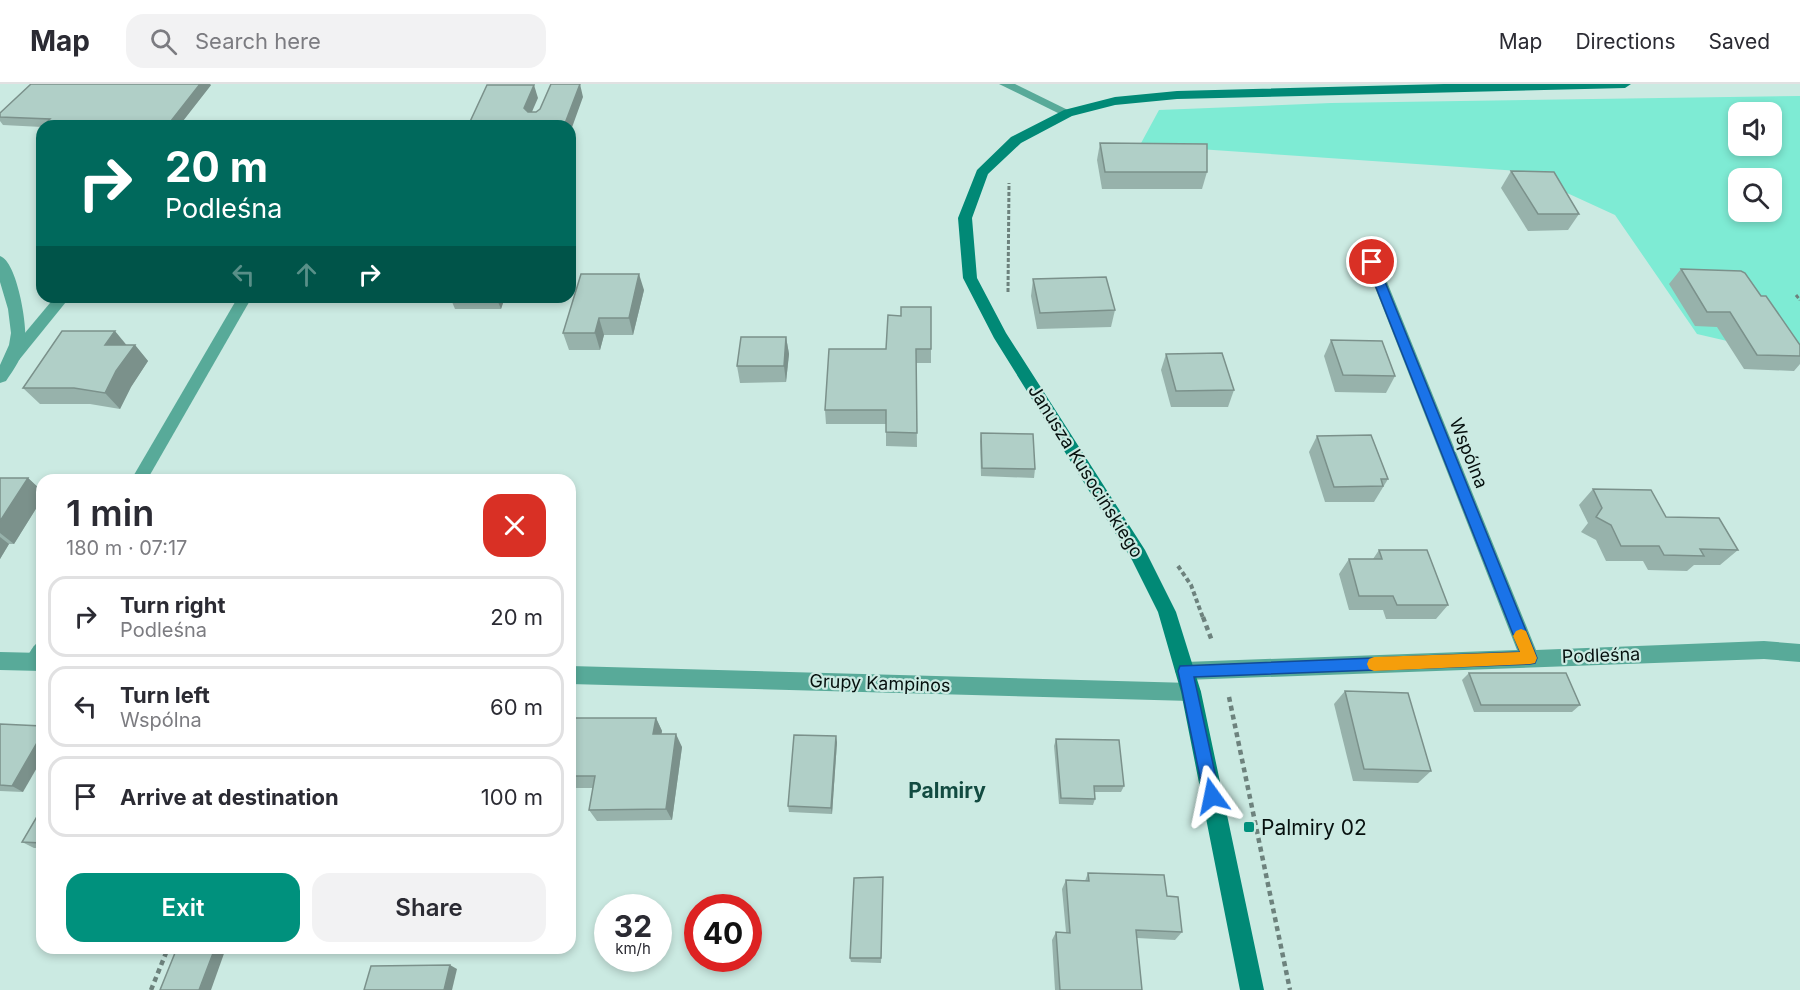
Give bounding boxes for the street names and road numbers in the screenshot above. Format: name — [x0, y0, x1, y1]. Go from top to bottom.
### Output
street label: Janusza Kusocińskiego — [1024, 381, 1148, 561]
street label: Wspólna — [1445, 415, 1493, 491]
street label: Podleśna — [1562, 643, 1640, 667]
street label: Grupy Kampinos — [809, 670, 951, 696]

